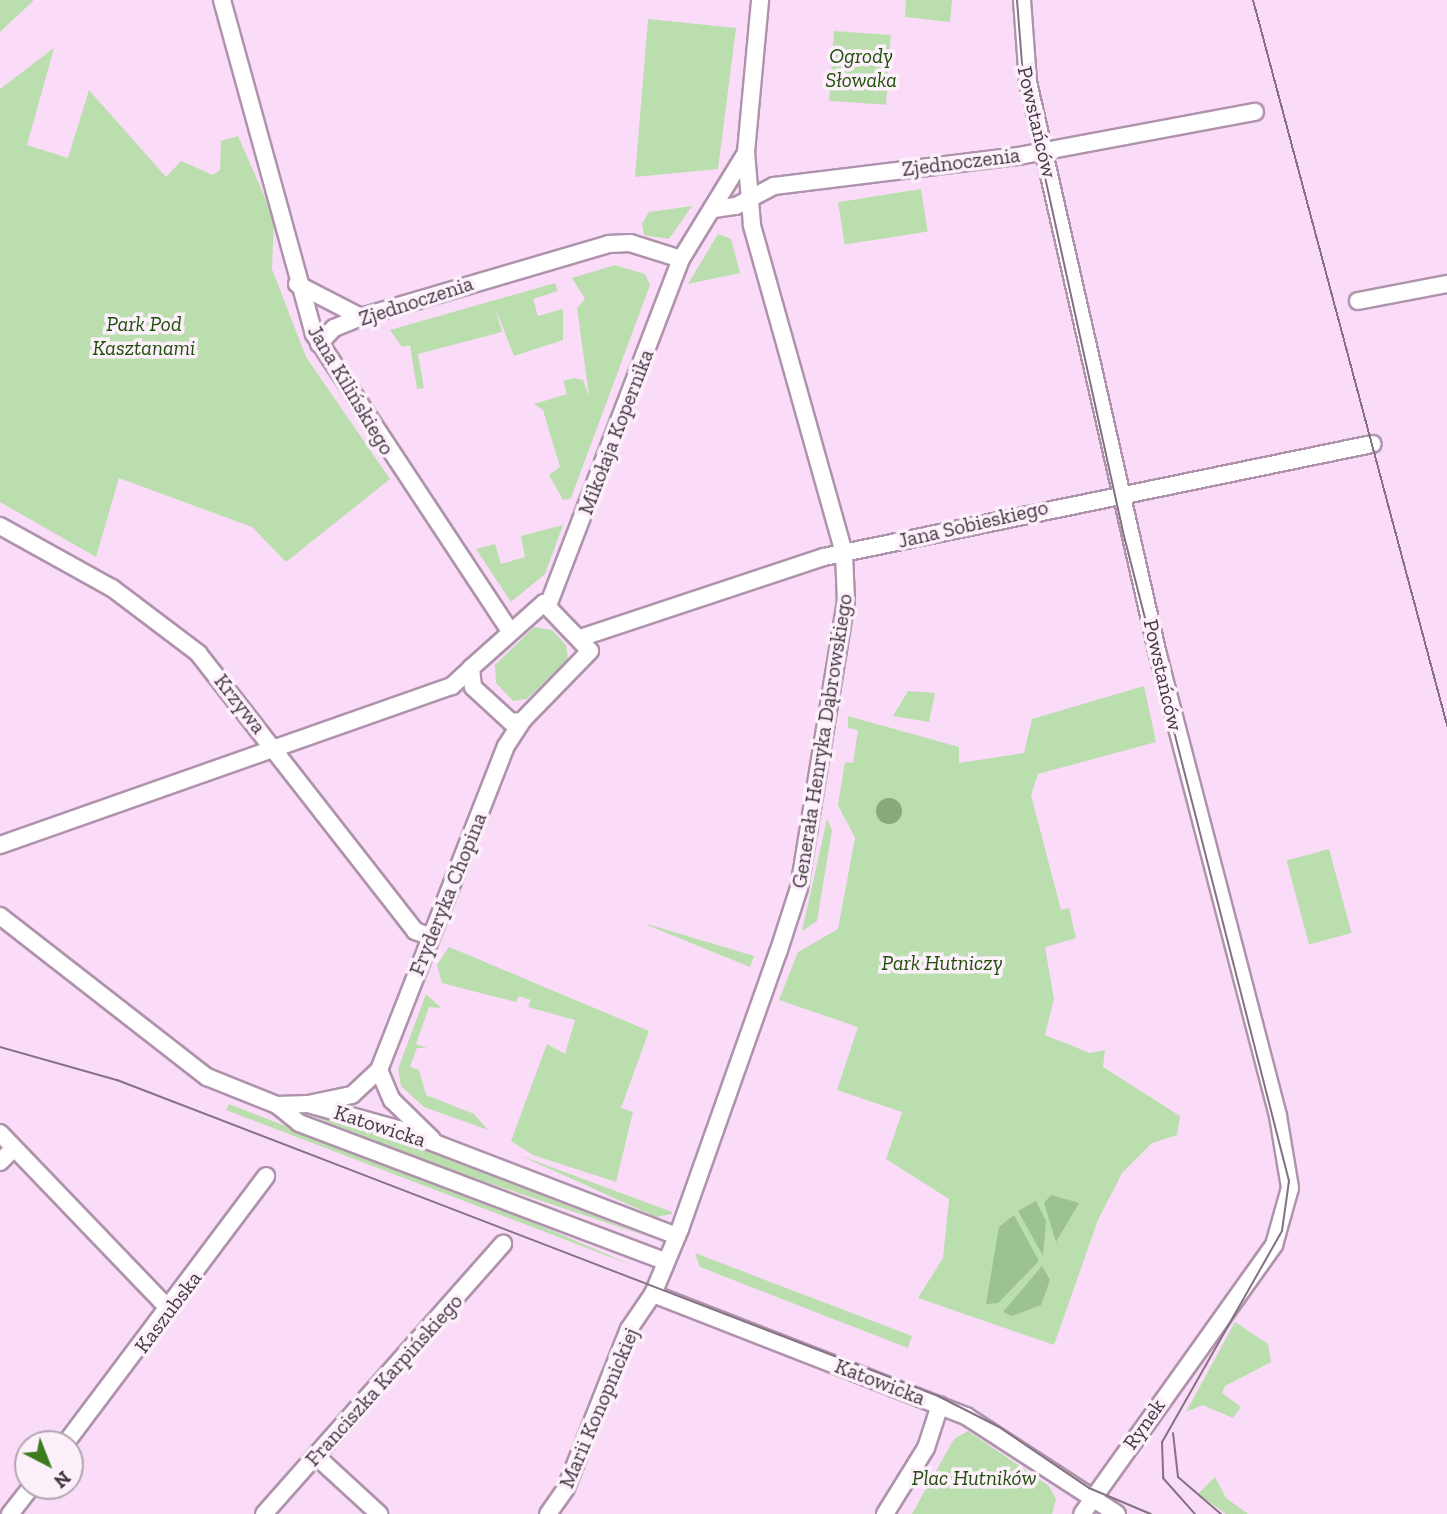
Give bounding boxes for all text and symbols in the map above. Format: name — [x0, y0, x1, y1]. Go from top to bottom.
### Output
park label: Ogrody Słowaka — [825, 43, 897, 93]
street label: Powstańców — [1012, 64, 1062, 180]
street label: Zjednoczenia — [901, 142, 1021, 182]
street label: Zjednoczenia — [356, 271, 476, 331]
park label: Park Pod Kasztanami — [93, 311, 195, 361]
street label: Jana Kilińskiego — [302, 320, 400, 460]
street label: Mikołaja Kopernika — [573, 346, 659, 518]
street label: Jana Sobieskiego — [896, 494, 1050, 554]
street label: Generała Henryka Dąbrowskiego — [786, 592, 858, 890]
street label: Powstańców — [1138, 617, 1188, 733]
street label: Krzywa — [209, 669, 271, 739]
street label: Fryderyka Chopina — [404, 809, 492, 979]
park label: Park Hutniczy — [881, 950, 1003, 976]
street label: Katowicka — [331, 1099, 429, 1153]
street label: Kaszubska — [129, 1266, 207, 1358]
street label: Franciszka Karpińskiego — [300, 1289, 468, 1471]
street label: Marii Konopnickiej — [554, 1324, 644, 1492]
street label: Katowicka — [831, 1353, 929, 1411]
street label: Rynek — [1118, 1394, 1170, 1454]
north arrow — [14, 1430, 84, 1500]
park label: Plac Hutników — [912, 1465, 1036, 1491]
text: N — [49, 1466, 75, 1493]

